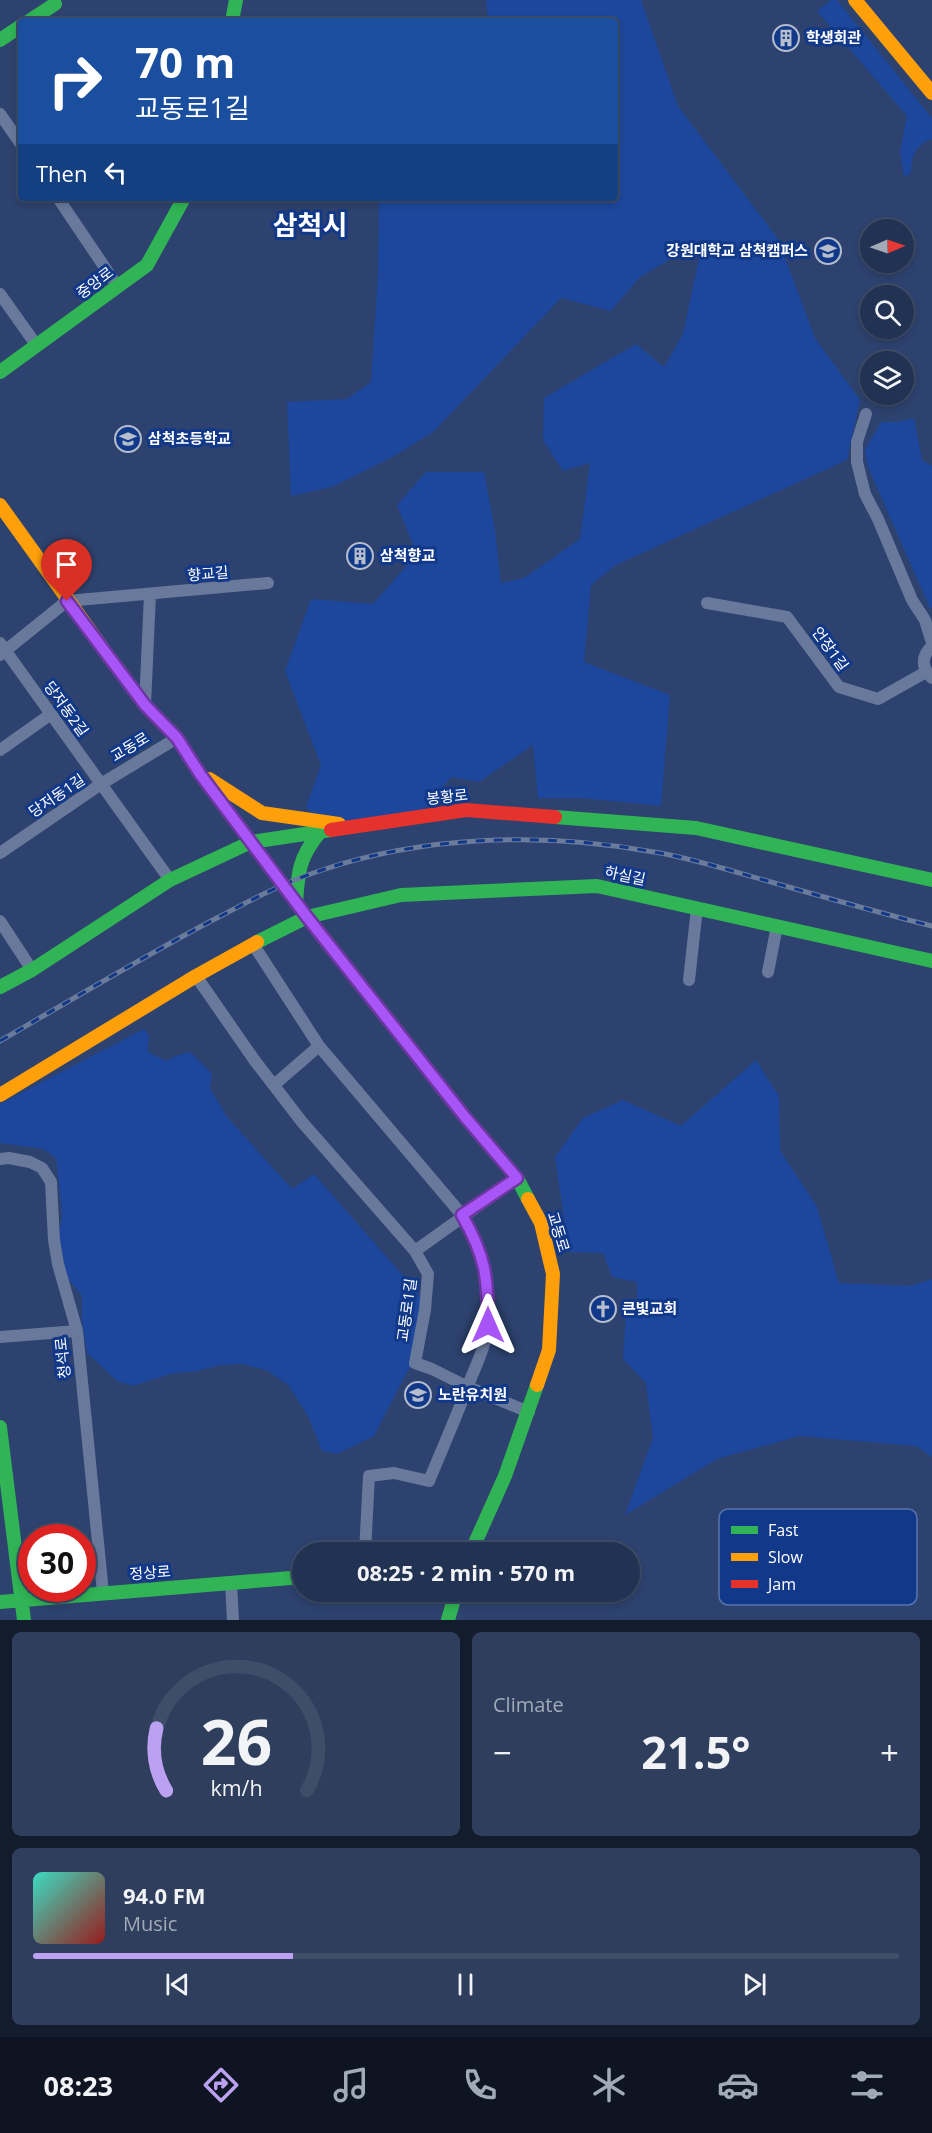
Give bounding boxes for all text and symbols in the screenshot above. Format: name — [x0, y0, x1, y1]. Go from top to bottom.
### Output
building icon: 학생회관 — [771, 23, 801, 53]
place label: 학생회관 — [806, 27, 861, 47]
text: 70 m — [135, 33, 235, 90]
icon: right — [36, 42, 114, 120]
text: 교동로1길 — [135, 89, 250, 126]
icon: left — [99, 156, 132, 189]
text: Then — [36, 158, 87, 188]
district label: 삼척시 — [273, 206, 347, 243]
north arrow — [860, 219, 914, 273]
map controls — [860, 219, 914, 405]
school or university icon: 강원대학교 삼척캠퍼스 — [813, 236, 843, 266]
place label: 강원대학교 삼척캠퍼스 — [666, 240, 808, 260]
street label: 중앙로 — [72, 262, 117, 303]
button: search — [860, 285, 914, 339]
button: layers — [860, 351, 914, 405]
school or university icon: 삼척초등학교 — [113, 424, 143, 454]
place label: 삼척초등학교 — [148, 428, 231, 448]
pin — [41, 539, 92, 601]
building icon: 삼척향교 — [345, 541, 375, 571]
place label: 삼척향교 — [380, 545, 435, 565]
icon: arrive — [50, 548, 83, 581]
street label: 향교길 — [186, 561, 229, 585]
street label: 언장1길 — [808, 622, 854, 675]
street label: 당저동2길 — [40, 677, 94, 740]
street label: 교동로 — [107, 727, 152, 765]
street label: 당저동1길 — [24, 769, 88, 821]
street label: 봉황로 — [425, 784, 469, 808]
street label: 하실길 — [603, 861, 648, 889]
street label: 교동로 — [543, 1209, 575, 1254]
street label: 교동로1길 — [392, 1277, 420, 1343]
position arrow — [456, 1293, 520, 1357]
church icon: 큰빛교회 — [588, 1294, 618, 1324]
place label: 큰빛교회 — [622, 1298, 677, 1318]
street label: 청석로 — [50, 1336, 74, 1380]
school or university icon: 노란유치원 — [403, 1380, 433, 1410]
place label: 노란유치원 — [438, 1384, 507, 1404]
legend — [719, 1509, 917, 1605]
text: Fast — [768, 1519, 799, 1541]
speed limit sign: 30 — [18, 1524, 96, 1602]
text: Slow — [768, 1546, 803, 1568]
text: 08:25 · 2 min · 570 m — [357, 1557, 575, 1587]
street label: 정상로 — [129, 1561, 171, 1583]
text: Jam — [766, 1573, 796, 1595]
text: Climate — [493, 1691, 564, 1718]
text: 26 — [200, 1698, 272, 1783]
text: 21.5° — [641, 1721, 751, 1782]
text: − — [493, 1730, 512, 1775]
text: + — [880, 1730, 899, 1775]
text: km/h — [210, 1773, 262, 1802]
text: 94.0 FM — [123, 1880, 206, 1910]
text: Music — [123, 1910, 177, 1937]
icon: previous — [161, 1968, 194, 2001]
icon: pause — [449, 1968, 482, 2001]
icon: next — [738, 1968, 771, 2001]
icon: directions — [200, 2064, 242, 2106]
icon: music — [330, 2064, 372, 2106]
icon: phone — [459, 2064, 501, 2106]
icon: climate — [588, 2064, 630, 2106]
icon: car — [717, 2064, 759, 2106]
icon: filters — [846, 2064, 888, 2106]
text: 08:23 — [44, 2067, 113, 2104]

